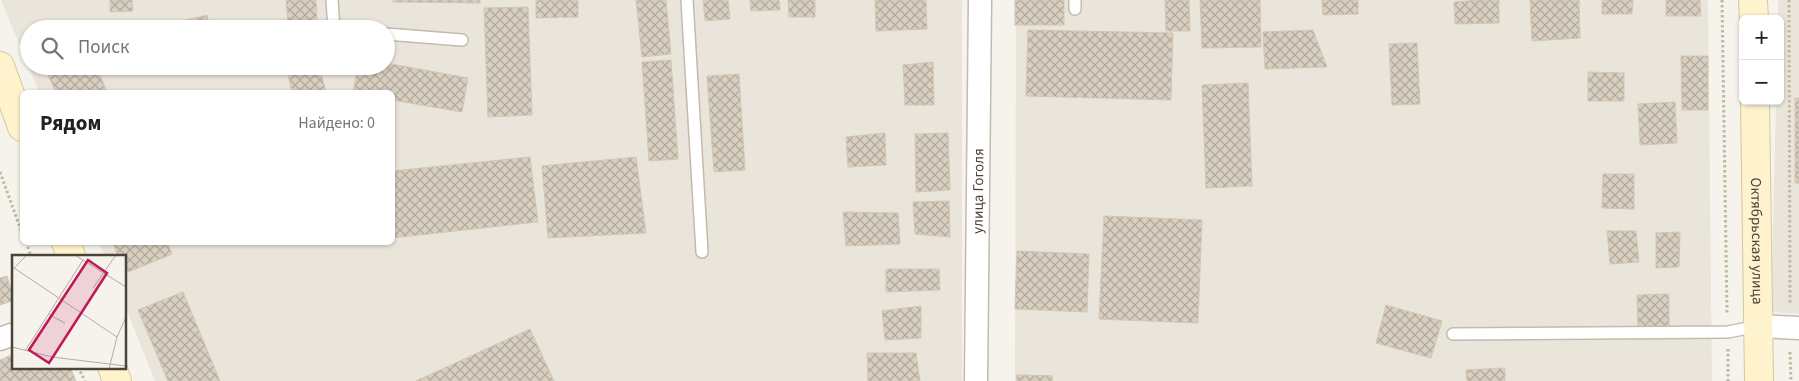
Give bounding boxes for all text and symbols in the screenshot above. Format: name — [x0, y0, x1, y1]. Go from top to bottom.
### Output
map controls — [1739, 15, 1784, 105]
button: + — [1739, 15, 1784, 60]
search box — [20, 20, 395, 75]
icon: search — [38, 34, 66, 62]
text: Поиск — [78, 34, 129, 61]
button: − — [1739, 60, 1784, 105]
text: Рядом — [40, 108, 101, 138]
text: Найдено: 0 — [298, 112, 375, 134]
street label: улица Гоголя — [968, 148, 989, 234]
street label: Октябрьская улица — [1745, 177, 1768, 305]
inset map — [12, 255, 126, 368]

